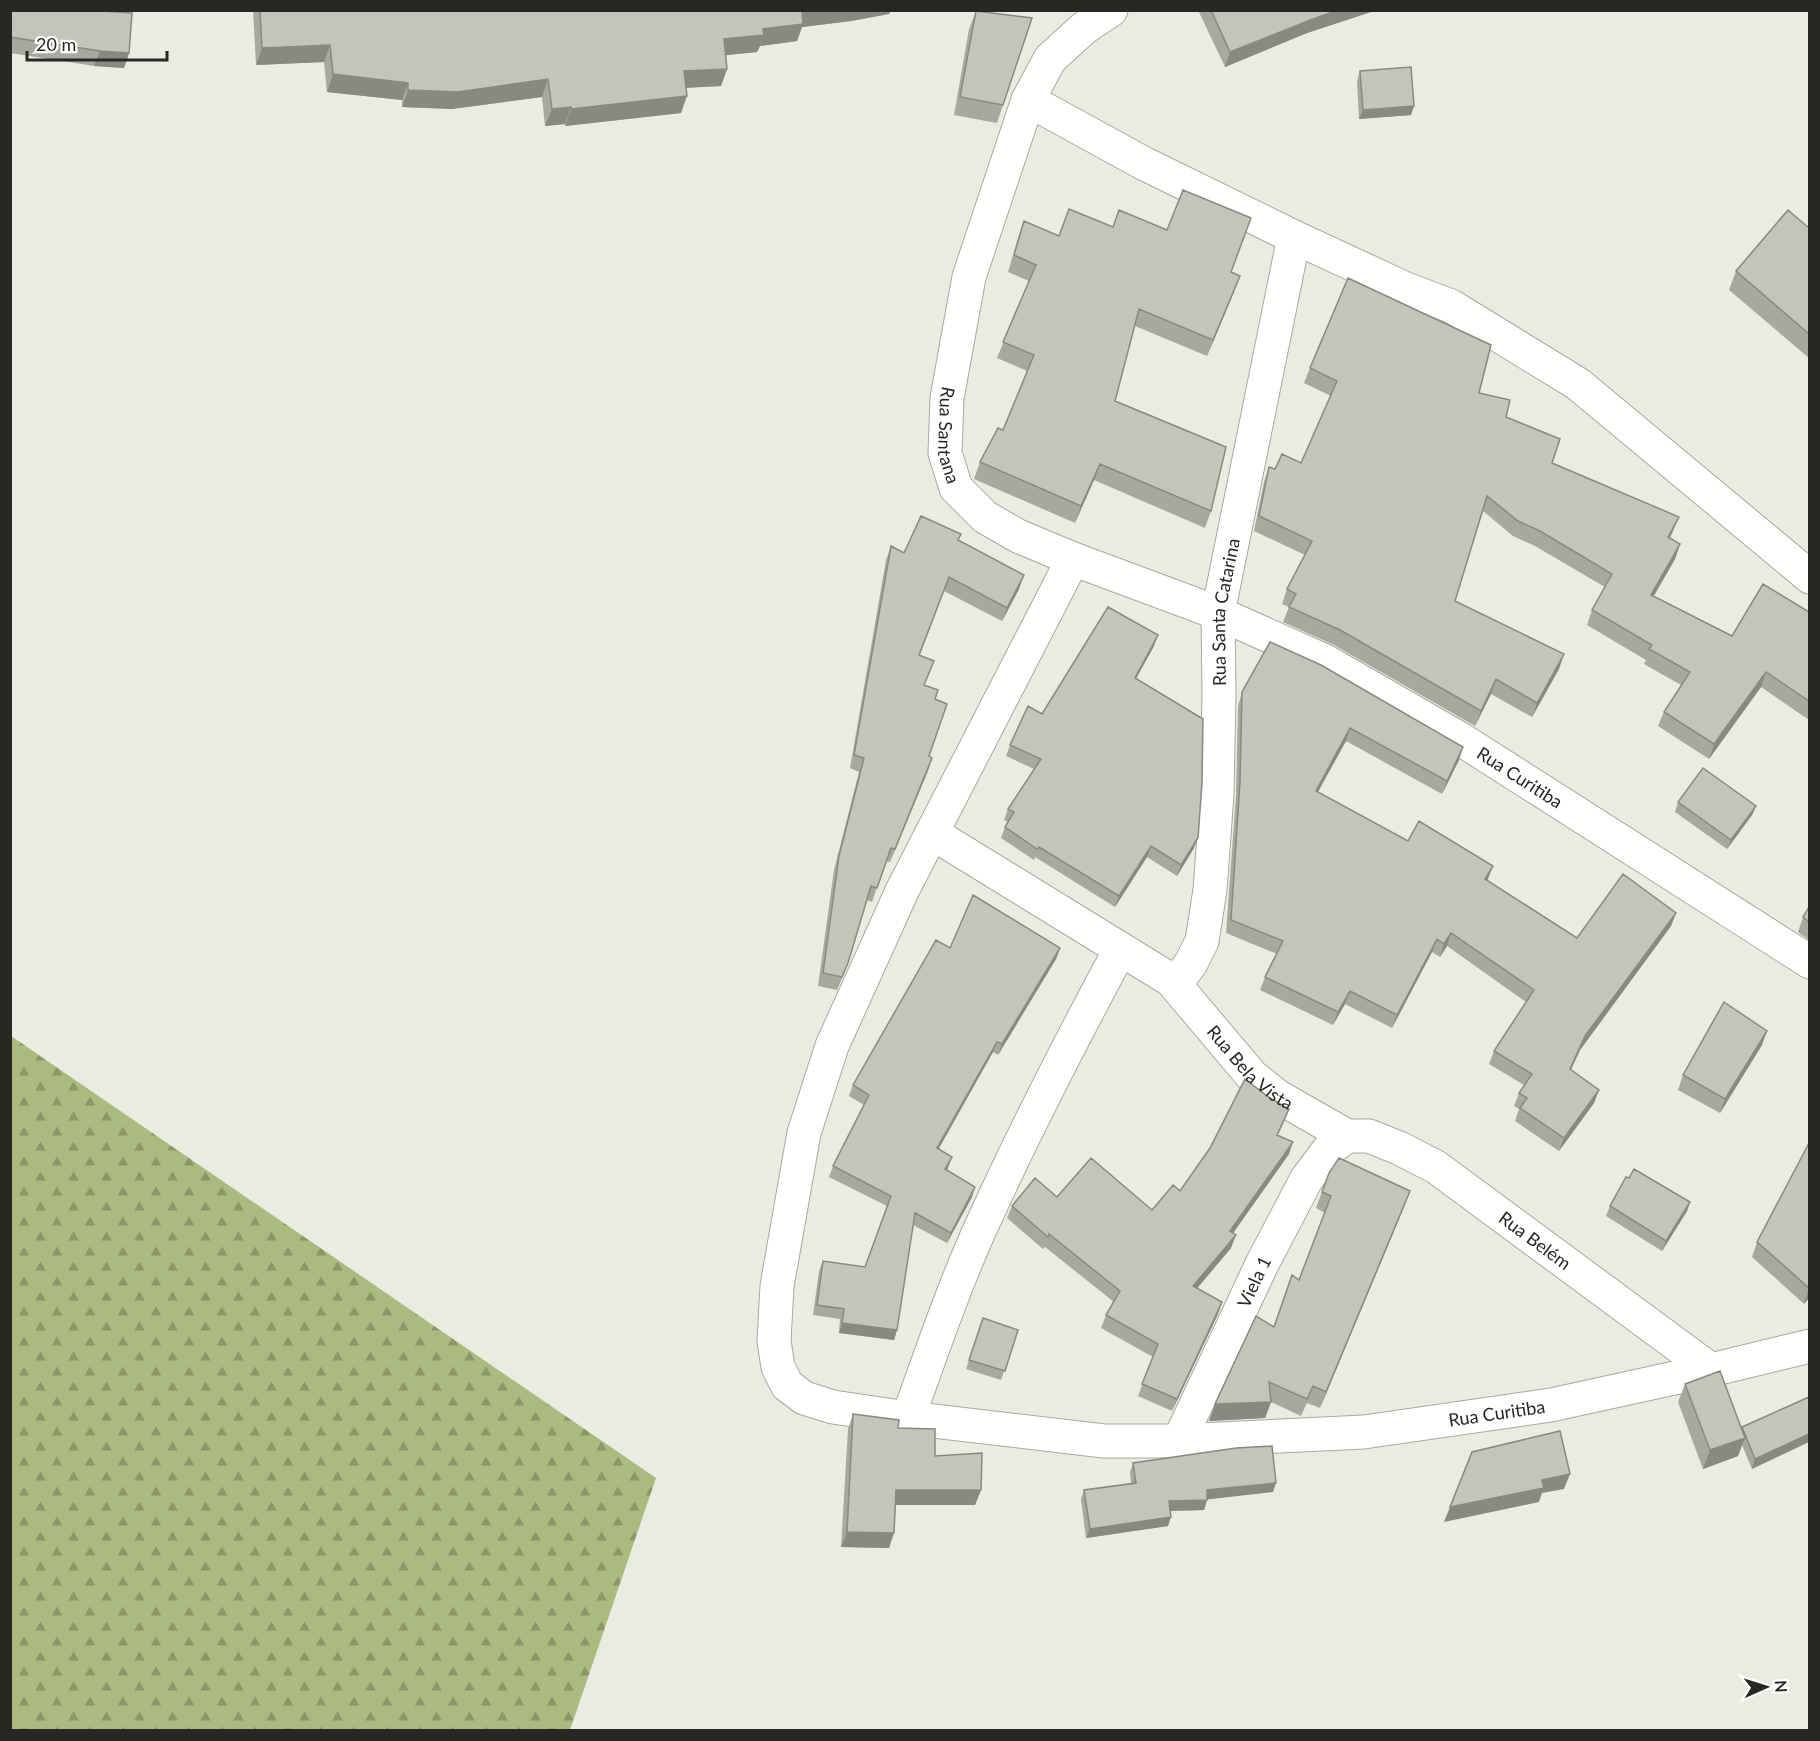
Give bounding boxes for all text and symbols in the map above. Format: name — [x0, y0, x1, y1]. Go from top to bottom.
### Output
scale bar — [27, 24, 166, 62]
text: 20 m — [36, 33, 76, 55]
street label: Rua Santana — [934, 385, 965, 486]
street label: Rua Santa Catarina — [1206, 536, 1244, 686]
street label: Rua Curitiba — [1473, 742, 1567, 813]
street label: Rua Bela Vista — [1203, 1020, 1297, 1114]
street label: Rua Belém — [1495, 1206, 1576, 1274]
street label: Viela 1 — [1232, 1252, 1275, 1311]
street label: Rua Curitiba — [1447, 1395, 1547, 1431]
north arrow — [1736, 1657, 1796, 1717]
text: N — [1772, 1680, 1791, 1693]

